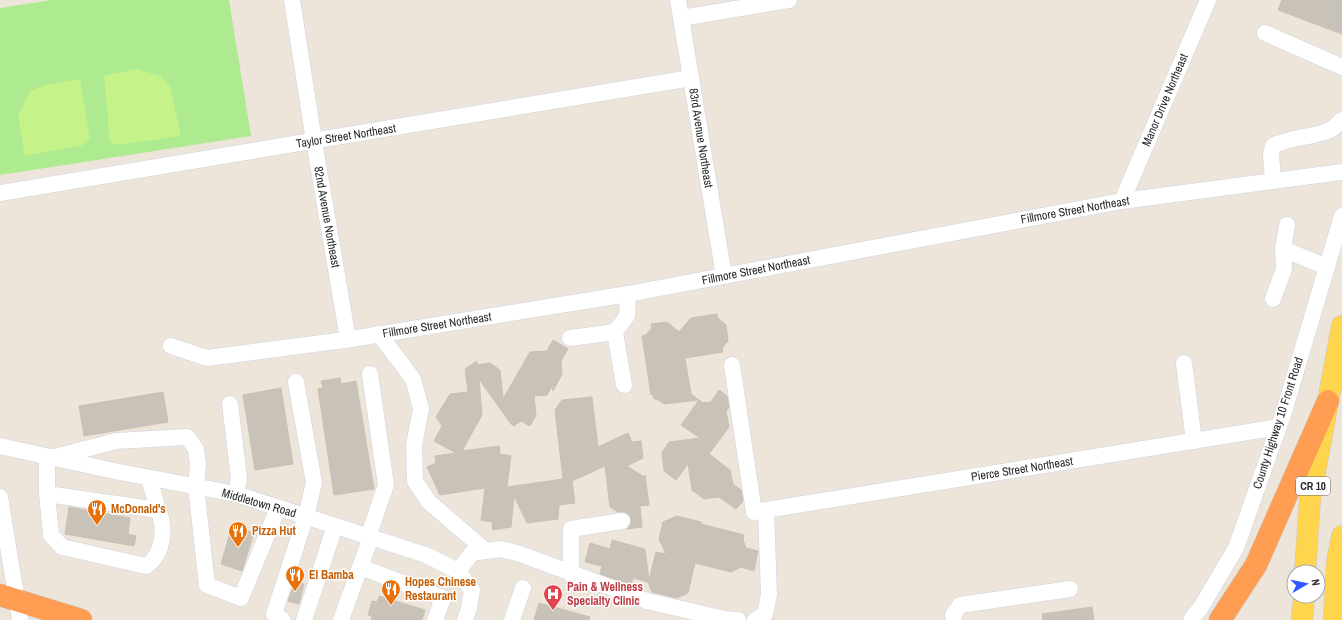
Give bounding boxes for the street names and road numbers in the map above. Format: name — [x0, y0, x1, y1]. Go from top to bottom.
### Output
street label: Manor Drive Northeast — [1138, 51, 1192, 149]
street label: 83rd Avenue Northeast — [685, 87, 717, 189]
street label: Taylor Street Northeast — [295, 120, 397, 152]
street label: 82nd Avenue Northeast — [310, 165, 344, 269]
street label: Fillmore Street Northeast — [1019, 193, 1131, 227]
street label: Fillmore Street Northeast — [701, 252, 812, 288]
street label: Fillmore Street Northeast — [381, 308, 493, 341]
street label: County Highway 10 Front Road — [1249, 355, 1307, 491]
street label: Pierce Street Northeast — [970, 453, 1074, 485]
road number: CR 10 — [1296, 477, 1330, 495]
street label: Middletown Road — [220, 485, 298, 521]

